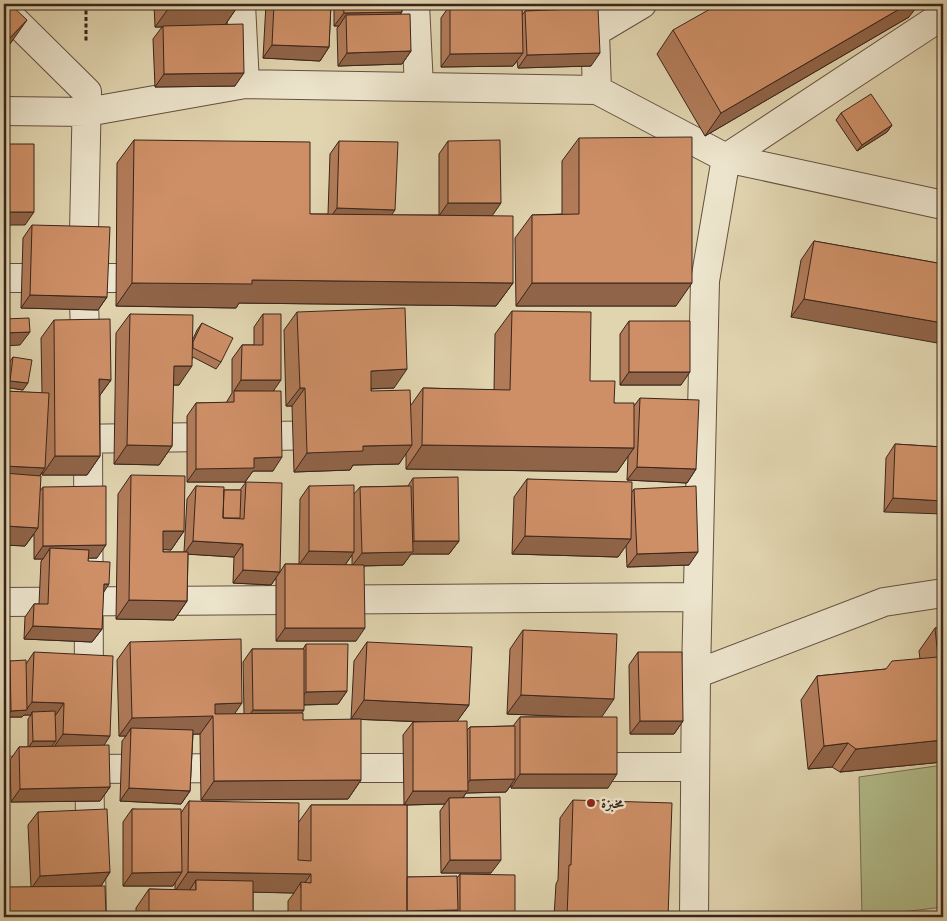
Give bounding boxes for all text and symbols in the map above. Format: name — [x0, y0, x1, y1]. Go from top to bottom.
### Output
place label: مخبزة — [601, 795, 624, 812]
marker: مخبزة — [585, 797, 597, 809]

